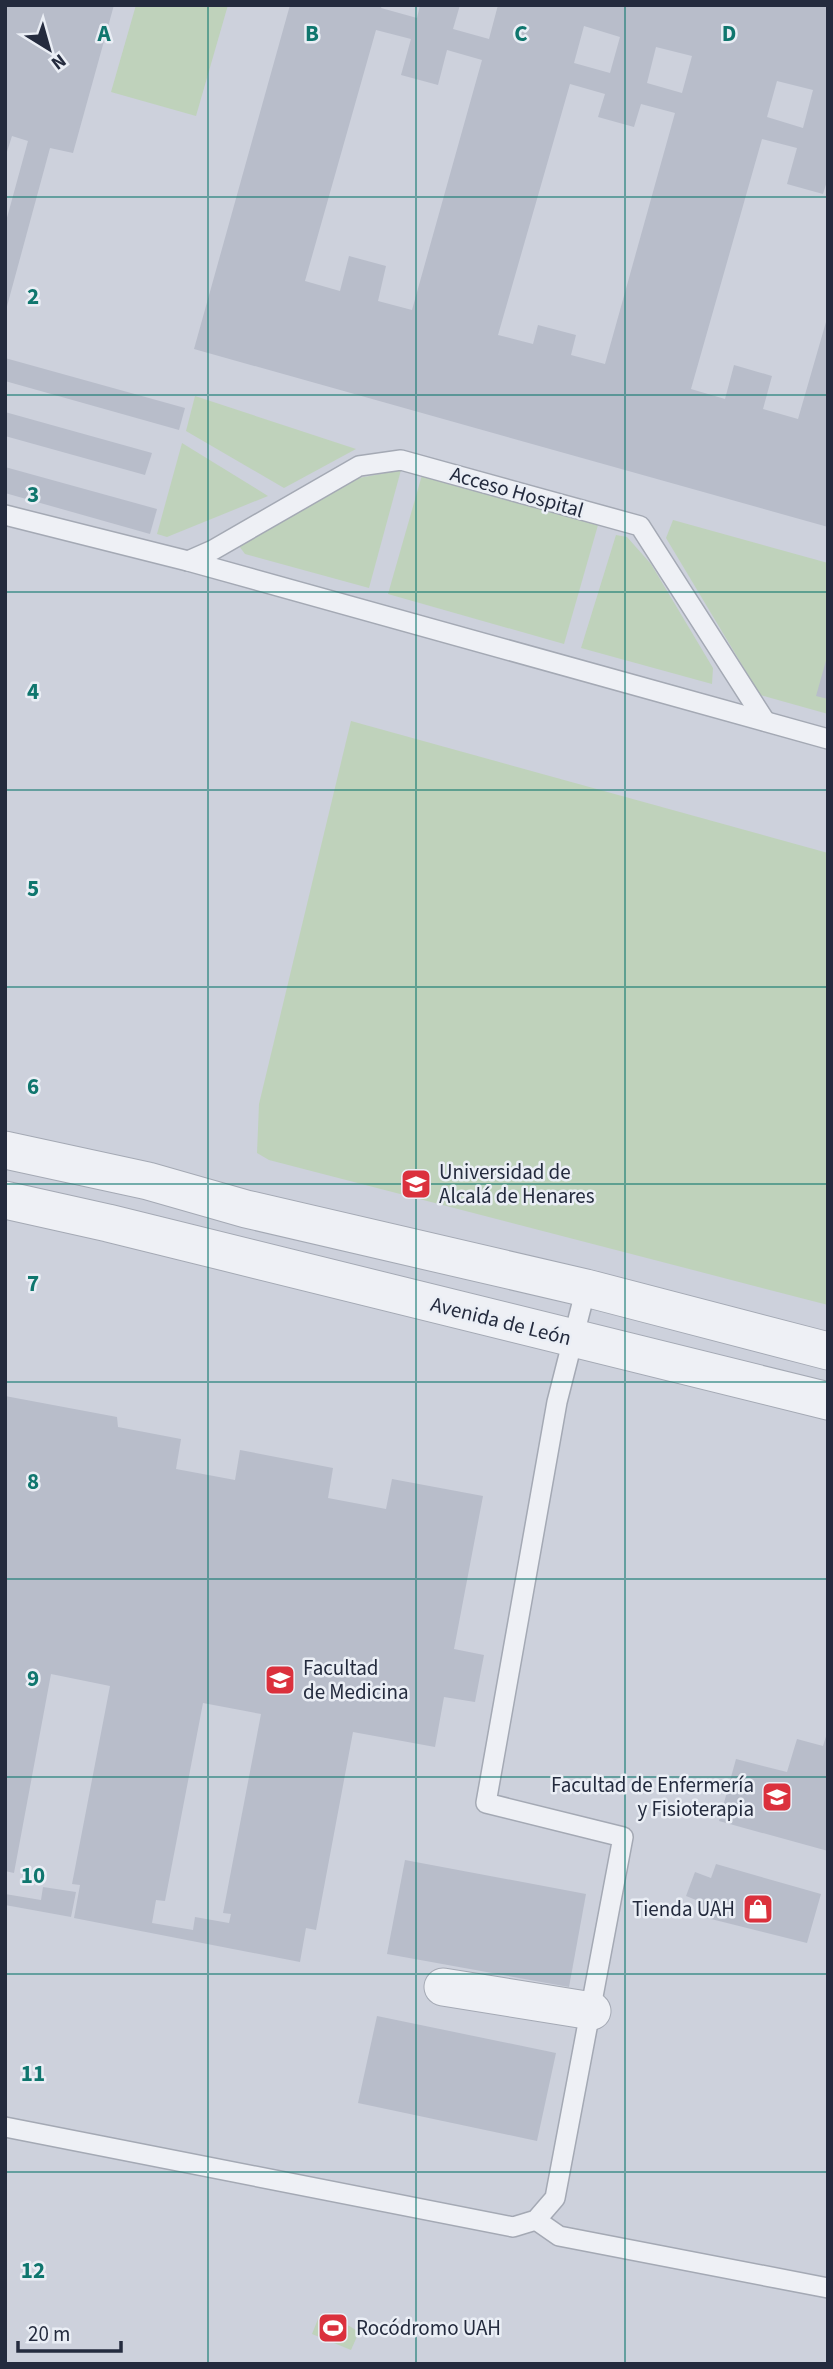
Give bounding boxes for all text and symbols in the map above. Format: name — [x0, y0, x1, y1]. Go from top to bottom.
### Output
north arrow — [14, 14, 84, 84]
text: A — [96, 17, 111, 50]
text: B — [305, 17, 319, 50]
text: C — [514, 17, 528, 50]
text: D — [722, 17, 736, 50]
text: N — [45, 47, 72, 76]
text: 2 — [27, 280, 39, 313]
street label: Acceso Hospital — [447, 459, 587, 525]
text: 3 — [27, 478, 39, 511]
text: 4 — [27, 675, 39, 708]
text: 5 — [27, 872, 39, 905]
text: 6 — [27, 1070, 39, 1103]
place label: Universidad de Alcalá de Henares — [439, 1157, 595, 1211]
school or university icon: Universidad de Alcalá de Henares — [399, 1167, 433, 1201]
text: 7 — [27, 1267, 39, 1300]
street label: Avenida de León — [428, 1289, 574, 1353]
text: 8 — [27, 1465, 39, 1498]
place label: Facultad de Medicina — [303, 1653, 409, 1707]
text: 9 — [27, 1662, 39, 1695]
school or university icon: Facultad de Medicina — [263, 1663, 297, 1697]
place label: Facultad de Enfermería y Fisioterapia — [551, 1770, 754, 1824]
school or university icon: Facultad de Enfermería y Fisioterapia — [760, 1780, 794, 1814]
text: 10 — [21, 1859, 45, 1892]
shop icon: Tienda UAH — [741, 1892, 775, 1926]
place label: Tienda UAH — [632, 1894, 735, 1924]
text: 11 — [21, 2057, 45, 2090]
text: 12 — [21, 2254, 45, 2287]
scale bar — [18, 2310, 121, 2354]
sports icon: Rocódromo UAH — [316, 2311, 350, 2345]
place label: Rocódromo UAH — [356, 2313, 501, 2343]
text: 20 m — [28, 2319, 70, 2349]

